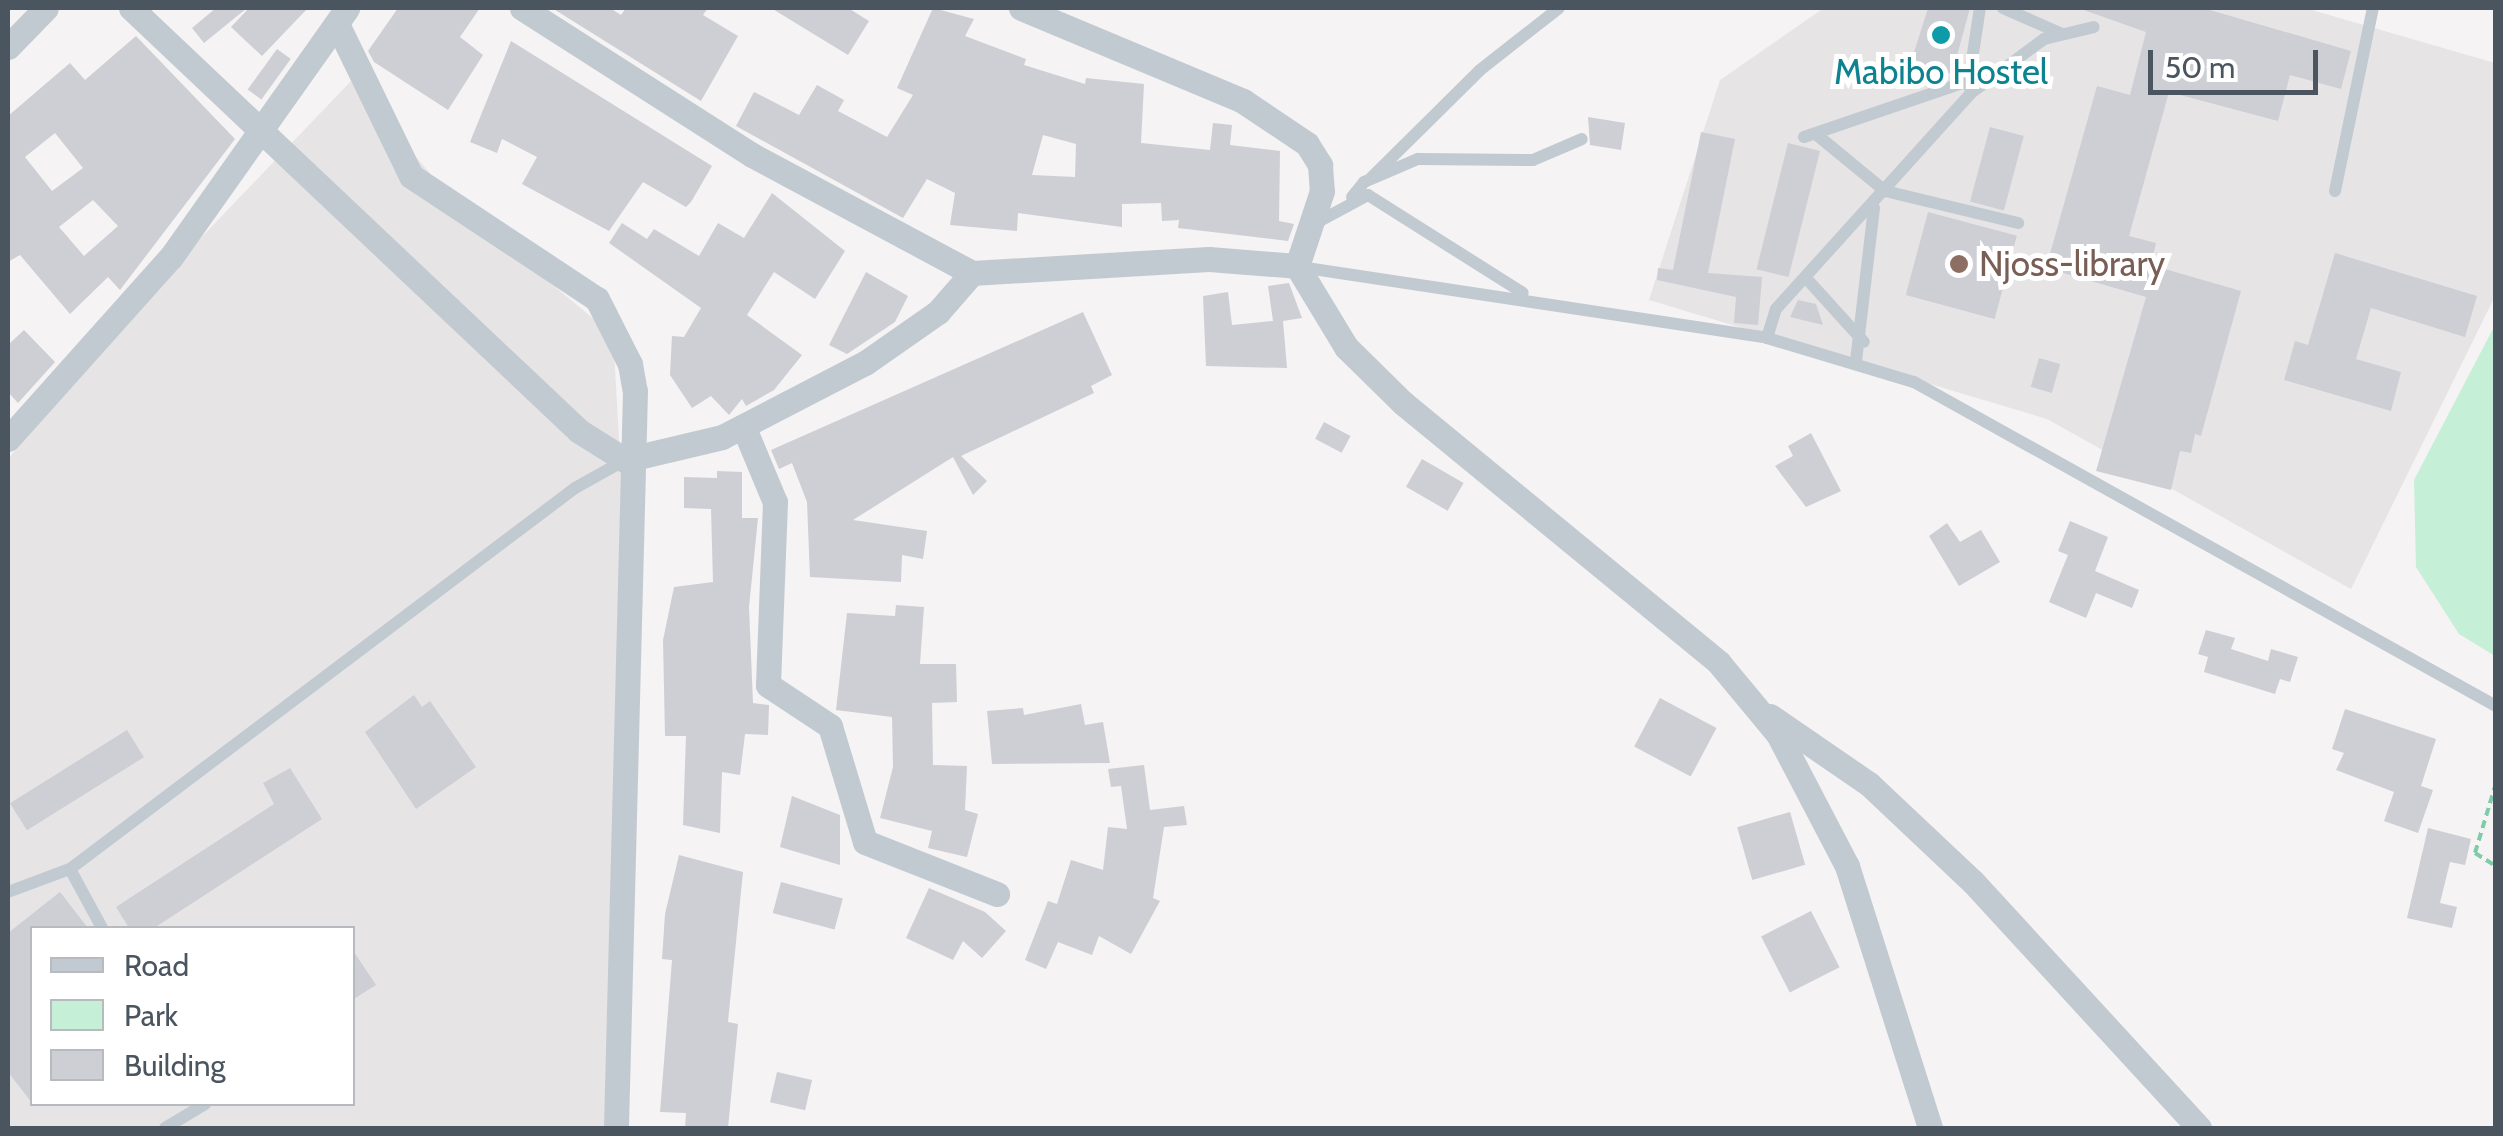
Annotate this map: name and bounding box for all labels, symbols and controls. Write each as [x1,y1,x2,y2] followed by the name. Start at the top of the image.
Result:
[1930,24,1952,46] marker: Mabibo Hostel
[2153,30,2323,92] scale bar
[2165,49,2235,86] text: 50 m
[1834,51,2048,93] place label: Mabibo Hostel
[1979,243,2165,285] place label: Njoss-library
[1948,253,1970,275] marker: Njoss-library
[30,926,355,1106] legend
[124,947,189,984] text: Road
[124,997,178,1034] text: Park
[124,1047,226,1084] text: Building

